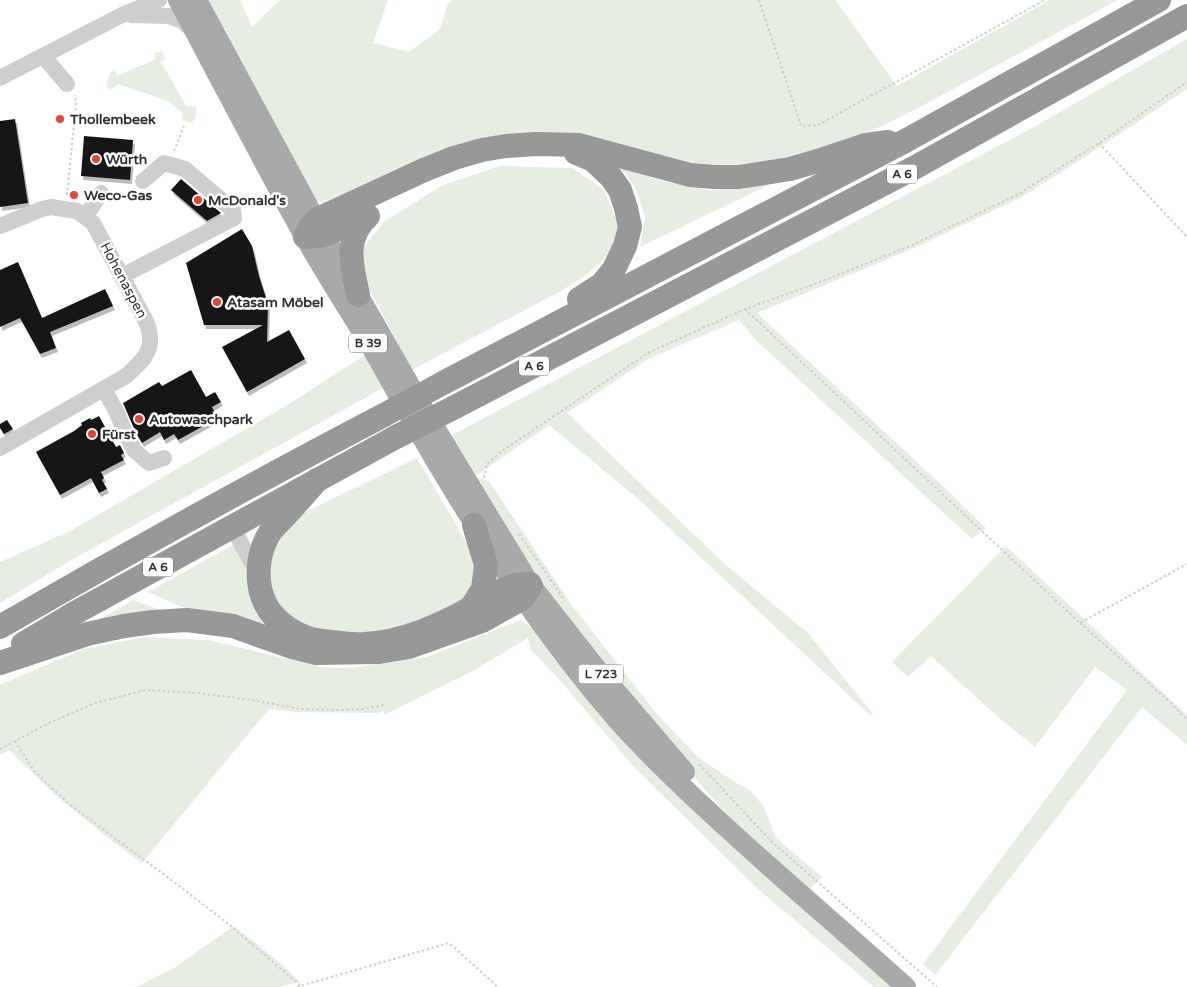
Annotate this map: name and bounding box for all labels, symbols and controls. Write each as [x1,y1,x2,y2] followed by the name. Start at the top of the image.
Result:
[69,111,156,128] place label: Thollembeek
[54,113,66,125] marker: Thollembeek
[106,151,147,168] place label: Würth
[90,153,102,165] marker: Würth
[887,164,917,183] road number: A 6
[84,187,153,204] place label: Weco-Gas
[68,189,80,201] marker: Weco-Gas
[208,192,286,209] place label: McDonald's
[192,194,204,206] marker: McDonald's
[96,239,151,321] street label: Hohenaspen
[227,294,324,311] place label: Atasam Möbel
[211,296,223,308] marker: Atasam Möbel
[349,333,387,352] road number: B 39
[519,356,549,376] road number: A 6
[149,411,253,428] place label: Autowaschpark
[133,413,145,425] marker: Autowaschpark
[102,426,137,443] place label: Fürst
[86,428,98,440] marker: Fürst
[143,558,173,576] road number: A 6
[578,664,624,684] road number: L 723

